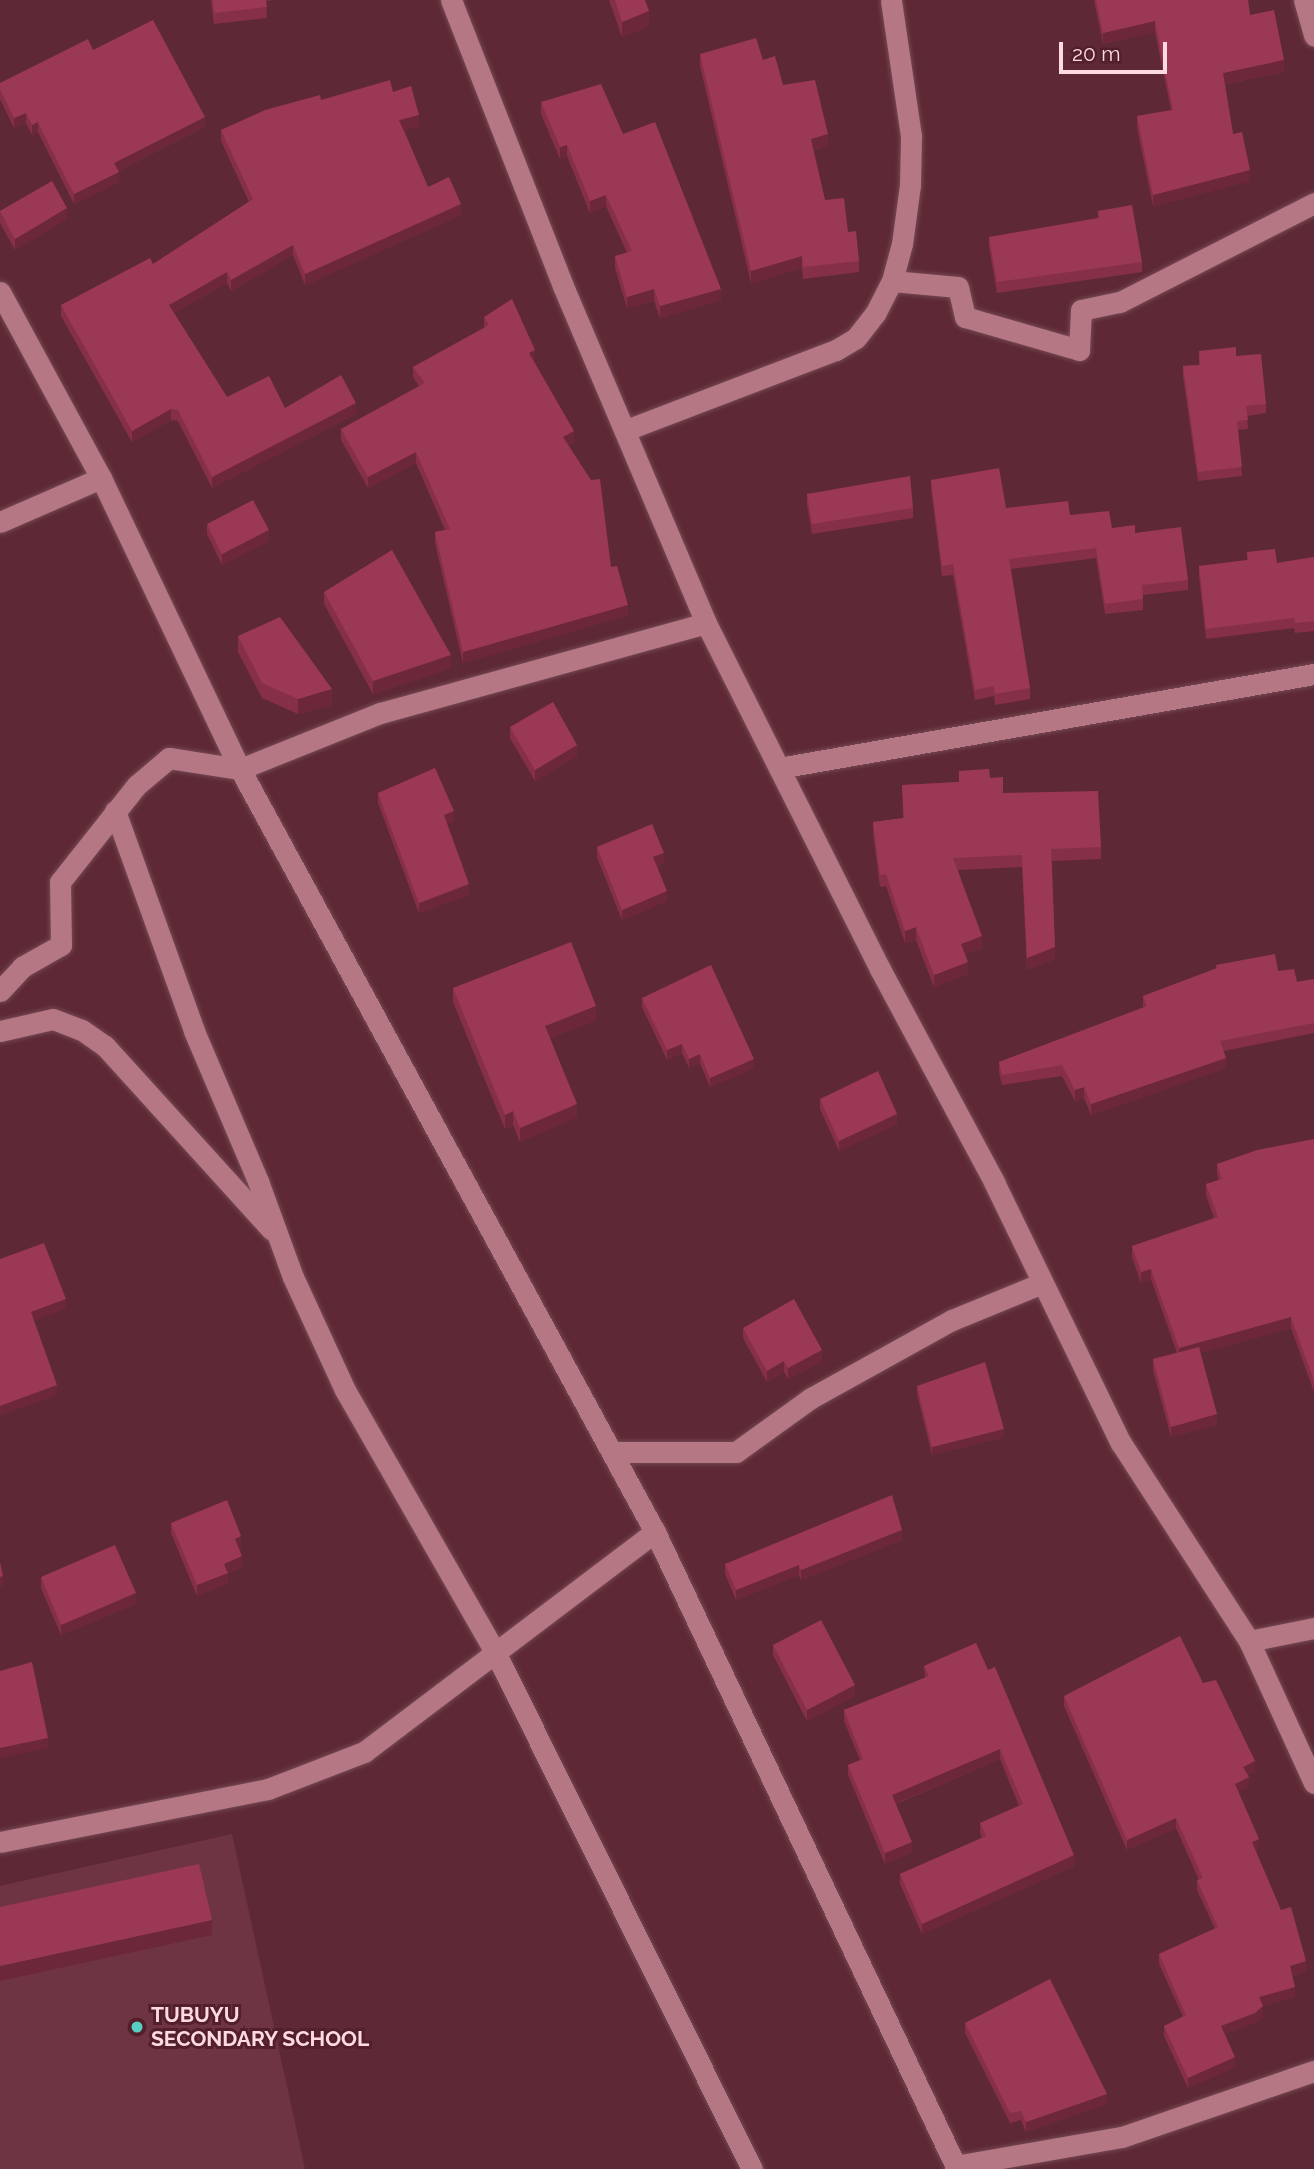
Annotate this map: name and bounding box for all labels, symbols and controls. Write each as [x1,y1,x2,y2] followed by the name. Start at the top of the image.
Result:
[1062,28,1170,72] scale bar
[1072,41,1120,66] text: 20 m
[151,2002,370,2052] place label: TUBUYU SECONDARY SCHOOL
[129,2019,145,2035] marker: TUBUYU SECONDARY SCHOOL

